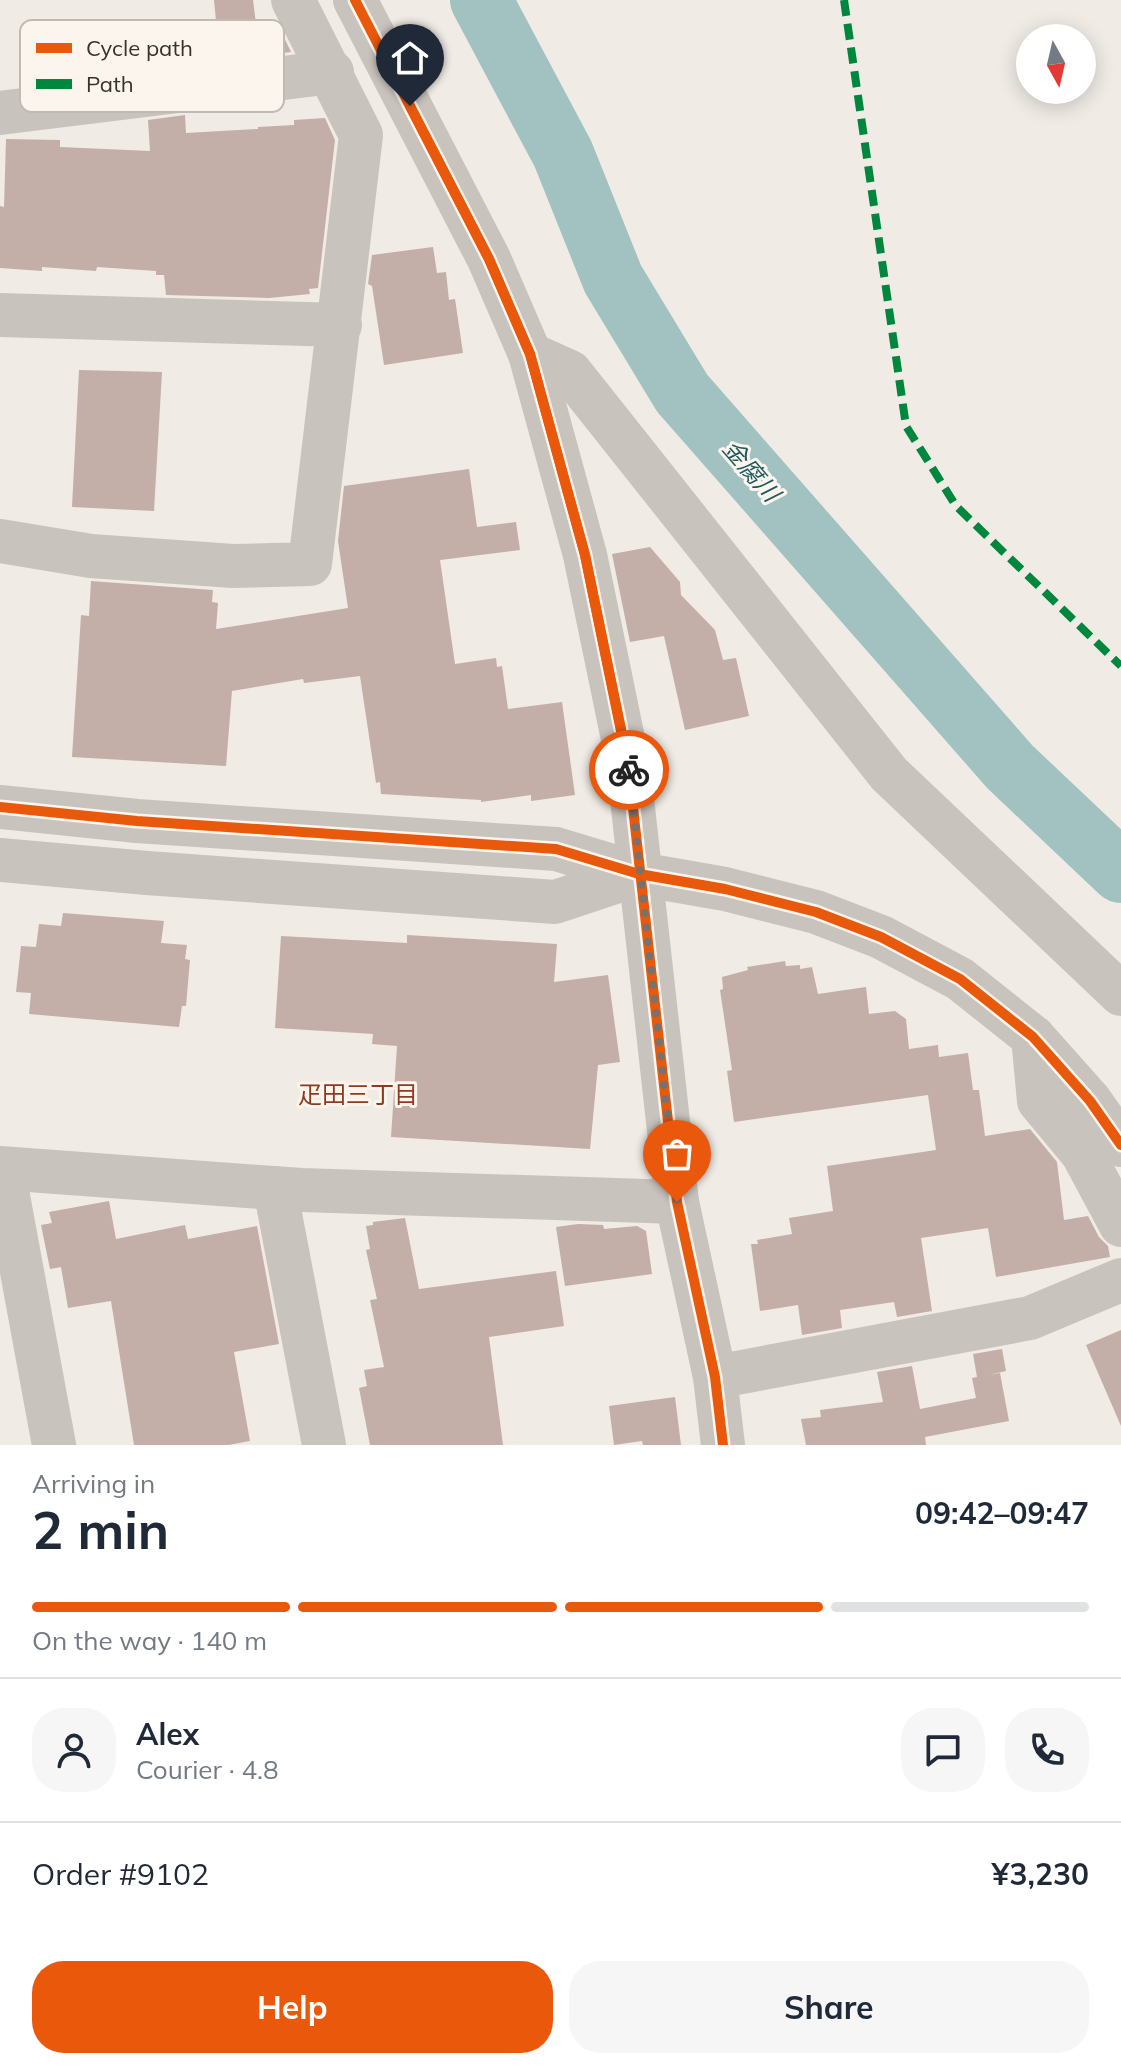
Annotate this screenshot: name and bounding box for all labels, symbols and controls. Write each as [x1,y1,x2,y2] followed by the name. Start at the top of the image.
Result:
[20,20,284,112] legend
[376,24,444,106] pin
[1016,24,1096,104] north arrow
[1016,24,1096,104] map controls
[86,34,193,62] text: Cycle path
[388,36,432,80] icon: home
[86,70,134,98] text: Path
[717,433,789,510] water label: 金腐川
[589,730,669,810] courier
[607,748,651,792] icon: bike
[298,1079,418,1109] district label: 疋田三丁目
[643,1120,711,1202] pin
[655,1132,699,1176] icon: bag
[32,1467,155,1500] text: Arriving in
[915,1494,1089,1532] text: 09:42–09:47
[32,1497,169,1562] text: 2 min
[32,1624,267,1657] text: On the way · 140 m
[32,1708,116,1792] button: person
[901,1708,985,1792] button: chat
[1005,1708,1089,1792] button: phone
[136,1715,199,1753] text: Alex
[136,1753,279,1786] text: Courier · 4.8
[32,1855,209,1893] text: Order #9102
[992,1855,1089,1893] text: ¥3,230
[32,1961,553,2053] button: Help
[569,1961,1089,2053] button: Share

